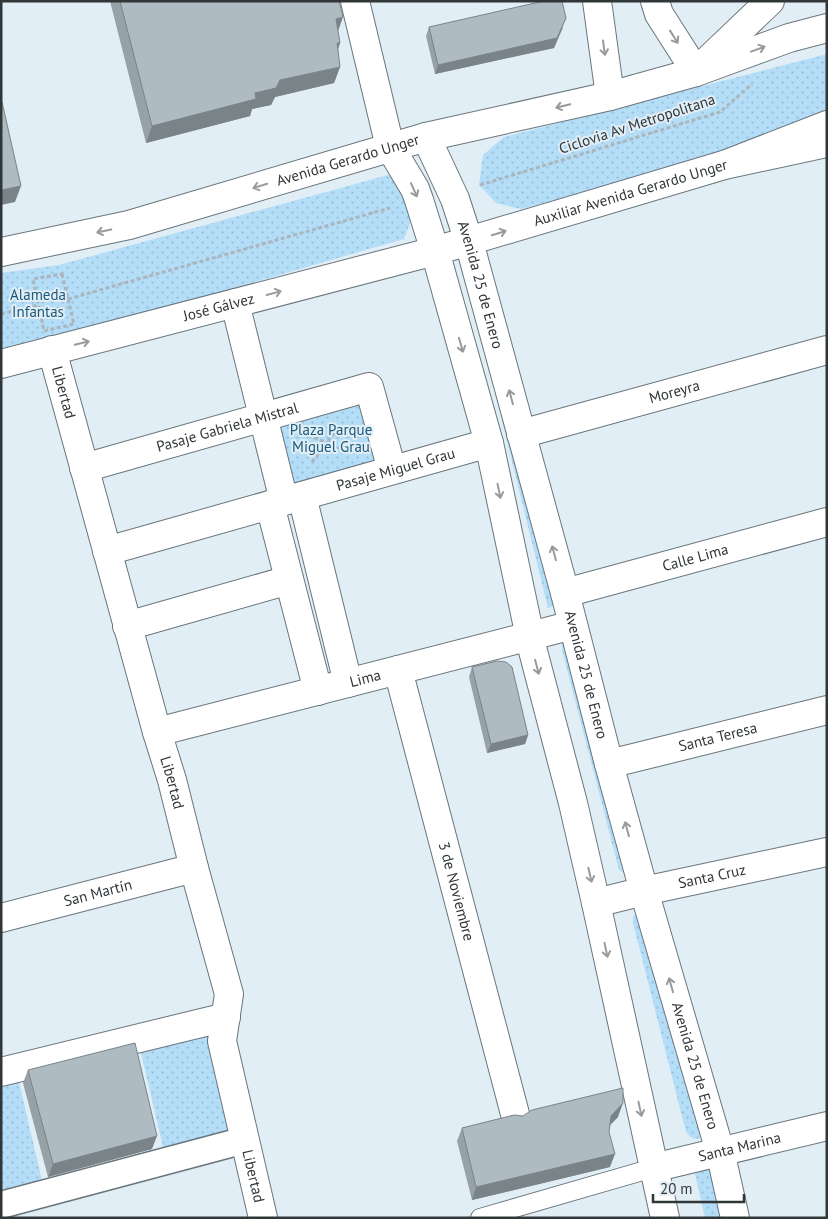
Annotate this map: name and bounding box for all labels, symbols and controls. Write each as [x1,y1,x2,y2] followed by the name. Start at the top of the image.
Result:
[669,30,679,44] one-way arrow
[599,40,609,56] one-way arrow
[750,44,765,53] one-way arrow
[556,89,717,158] street label: Ciclovia Av Metropolitana
[555,102,571,112] one-way arrow
[274,130,421,190] street label: Avenida Gerardo Unger
[531,155,729,230] street label: Auxiliar Avenida Gerardo Unger
[252,182,268,192] one-way arrow
[410,182,420,197] one-way arrow
[454,218,508,351] street label: Avenida 25 de Enero
[96,226,112,236] one-way arrow
[490,228,506,238] one-way arrow
[10,285,66,321] park label: Alameda Infantas
[180,288,256,325] street label: José Gálvez
[265,288,281,298] one-way arrow
[74,337,90,347] one-way arrow
[457,337,467,353] one-way arrow
[48,364,80,421] street label: Libertad
[647,375,702,407] street label: Moreyra
[506,389,515,405] one-way arrow
[154,397,301,456] street label: Pasaje Gabriela Mistral
[290,420,372,456] park label: Plaza Parque Miguel Grau
[334,443,457,495] street label: Pasaje Miguel Grau
[495,483,504,499] one-way arrow
[660,539,730,575] street label: Calle Lima
[549,546,558,562] one-way arrow
[561,608,612,741] street label: Avenida 25 de Enero
[533,659,542,675] one-way arrow
[348,665,383,691] street label: Lima
[676,718,759,755] street label: Santa Teresa
[156,754,189,811] street label: Libertad
[621,821,631,837] one-way arrow
[435,840,479,943] street label: 3 de Noviembre
[676,860,747,892] street label: Santa Cruz
[586,867,595,883] one-way arrow
[61,874,134,910] street label: San Martín
[602,942,611,958] one-way arrow
[666,978,676,994] one-way arrow
[668,1000,723,1132] street label: Avenida 25 de Enero
[636,1101,646,1117] one-way arrow
[696,1128,783,1166] street label: Santa Marina
[238,1148,269,1204] street label: Libertad
[653,1172,744,1204] scale bar
[660,1179,693,1198] text: 20 m

